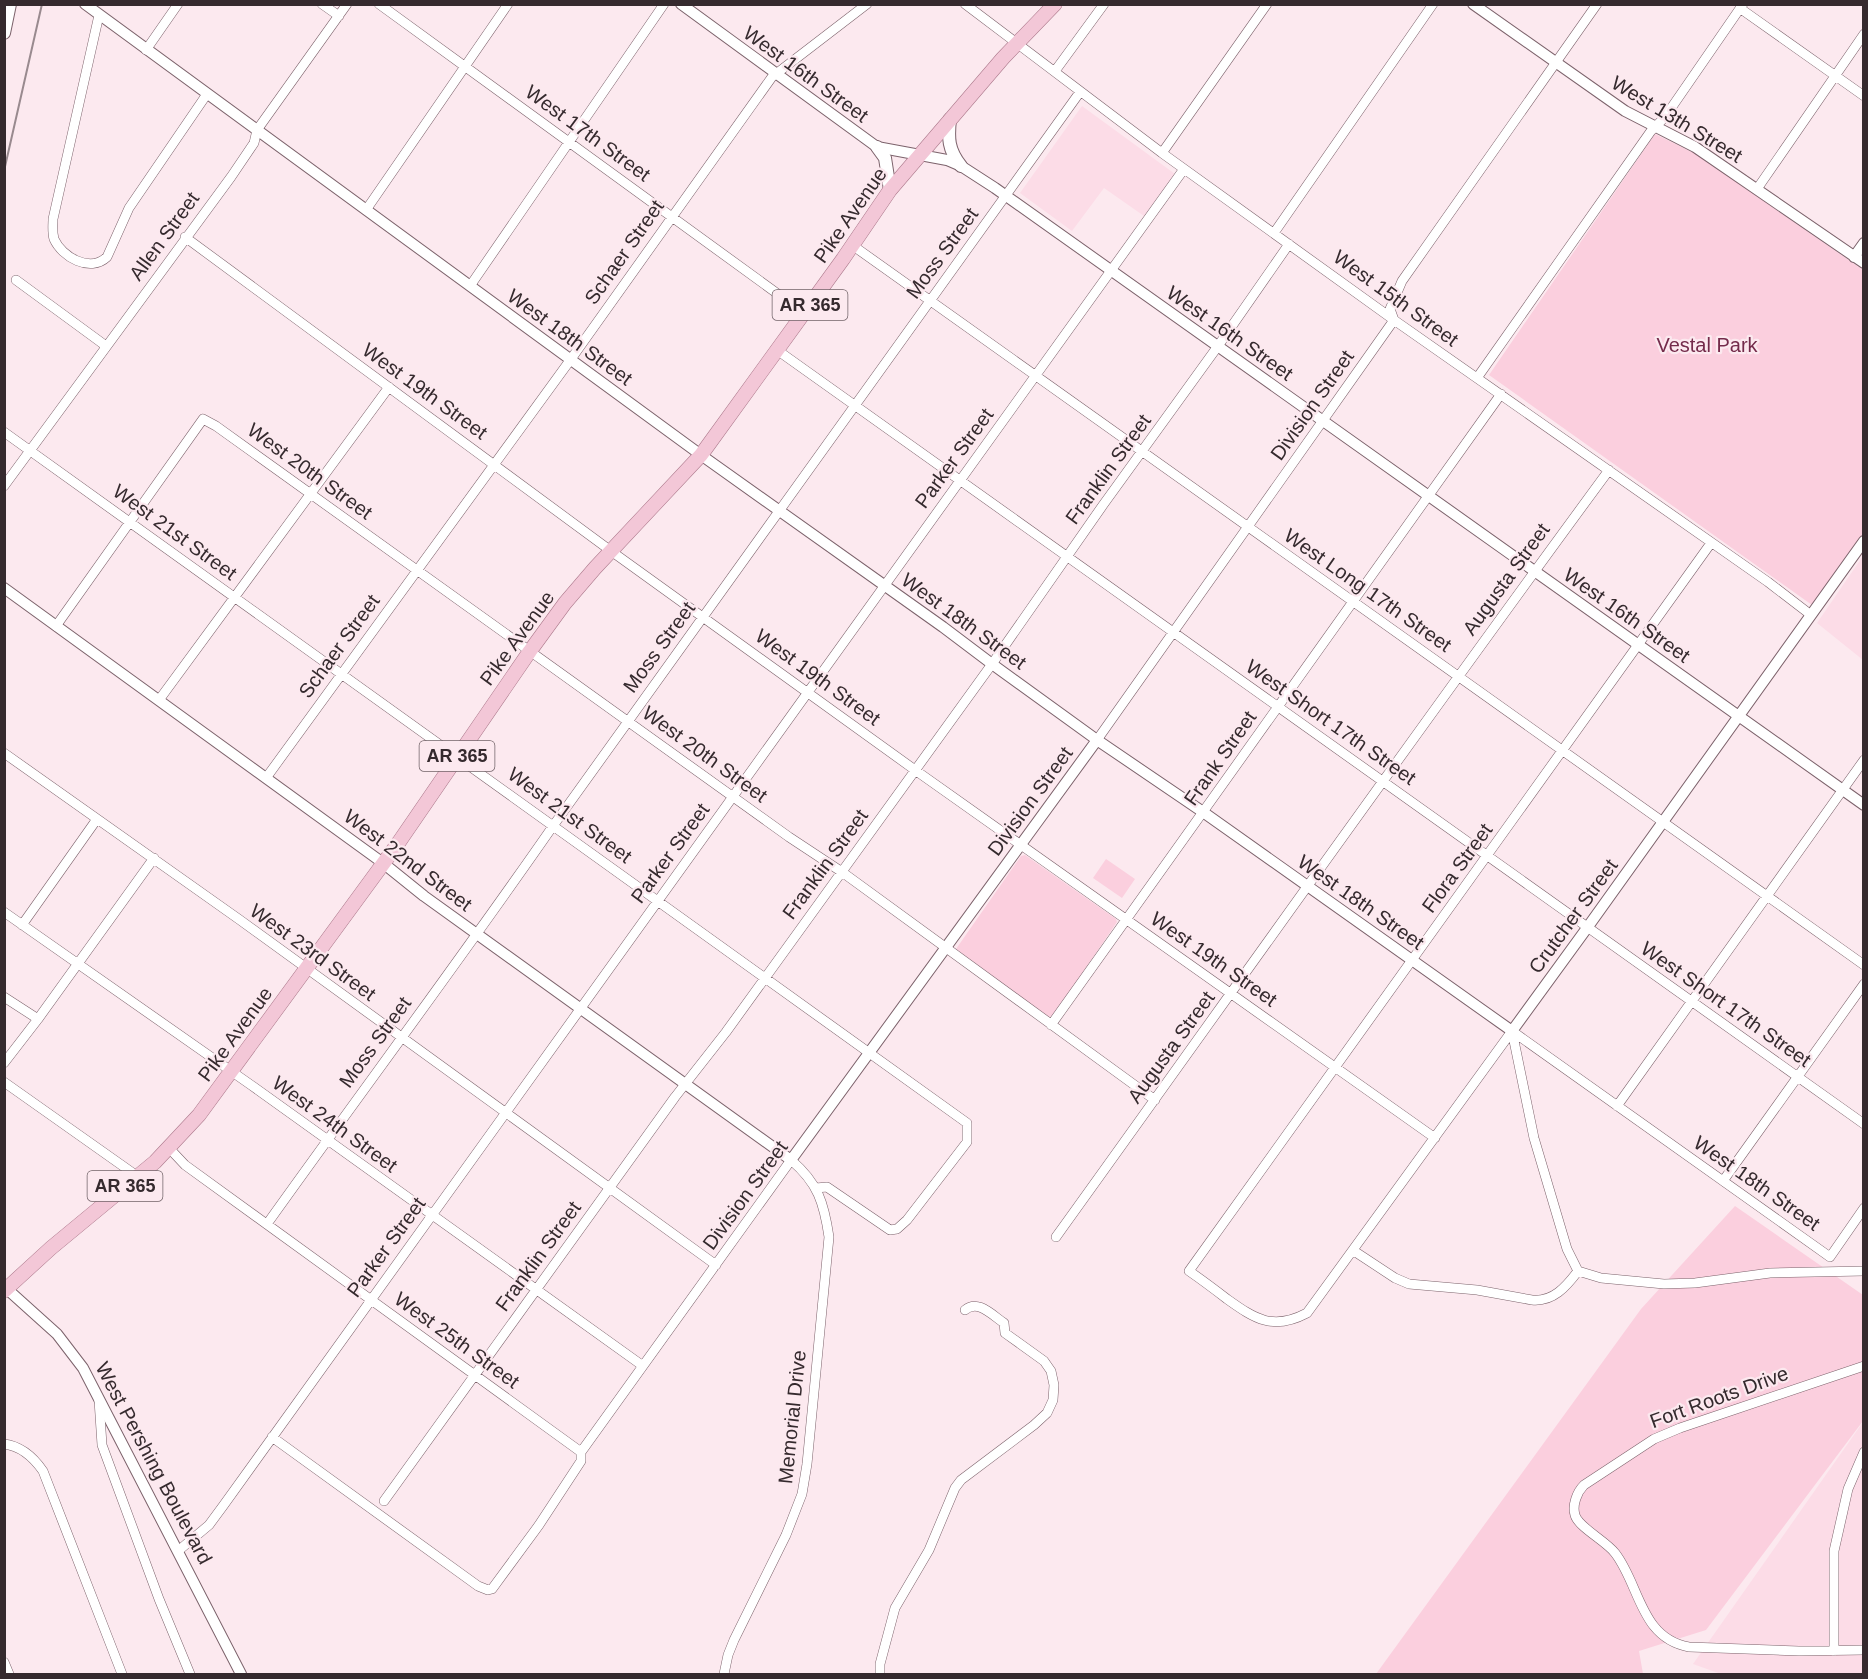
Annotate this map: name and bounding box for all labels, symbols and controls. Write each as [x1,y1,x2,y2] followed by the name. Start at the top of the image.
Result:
[739,21,873,127] street label: West 16th Street
[1608,71,1747,167] street label: West 13th Street
[521,80,655,186] street label: West 17th Street
[809,163,891,267] street label: Pike Avenue
[125,187,204,284] street label: Allen Street
[580,195,668,308] street label: Schaer Street
[902,203,983,303] street label: Moss Street
[1329,245,1463,351] street label: West 15th Street
[1163,281,1298,385] street label: West 16th Street
[503,284,637,390] street label: West 18th Street
[772,290,848,320] road number: AR 365
[1656,334,1759,356] park label: Vestal Park
[358,338,492,444] street label: West 19th Street
[1266,346,1358,464] street label: Division Street
[910,404,998,512] street label: Parker Street
[1061,410,1155,528] street label: Franklin Street
[243,418,377,524] street label: West 20th Street
[109,480,241,584] street label: West 21st Street
[1458,519,1554,639] street label: Augusta Street
[1280,524,1456,656] street label: West Long 17th Street
[1560,563,1695,667] street label: West 16th Street
[897,568,1031,674] street label: West 18th Street
[476,587,558,689] street label: Pike Avenue
[294,590,384,702] street label: Schaer Street
[619,597,700,697] street label: Moss Street
[751,624,885,730] street label: West 19th Street
[1242,655,1420,789] street label: West Short 17th Street
[638,701,772,807] street label: West 20th Street
[1179,706,1261,809] street label: Frank Street
[420,741,494,771] road number: AR 365
[983,742,1077,860] street label: Division Street
[504,763,636,867] street label: West 21st Street
[626,799,714,907] street label: Parker Street
[340,805,477,915] street label: West 22nd Street
[778,805,872,923] street label: Franklin Street
[1417,819,1497,917] street label: Flora Street
[1294,850,1429,954] street label: West 18th Street
[1524,854,1622,977] street label: Crutcher Street
[246,899,380,1005] street label: West 23rd Street
[1147,907,1282,1011] street label: West 19th Street
[1637,937,1815,1071] street label: West Short 17th Street
[194,983,276,1085] street label: Pike Avenue
[1123,987,1219,1107] street label: Augusta Street
[335,992,416,1092] street label: Moss Street
[268,1071,402,1177] street label: West 24th Street
[1690,1131,1825,1235] street label: West 18th Street
[698,1136,792,1254] street label: Division Street
[88,1171,162,1201] road number: AR 365
[342,1193,430,1301] street label: Parker Street
[491,1197,585,1315] street label: Franklin Street
[390,1287,524,1393] street label: West 25th Street
[774,1349,810,1485] street label: Memorial Drive
[91,1358,217,1568] street label: West Pershing Boulevard
[1647,1362,1791,1432] street label: Fort Roots Drive

